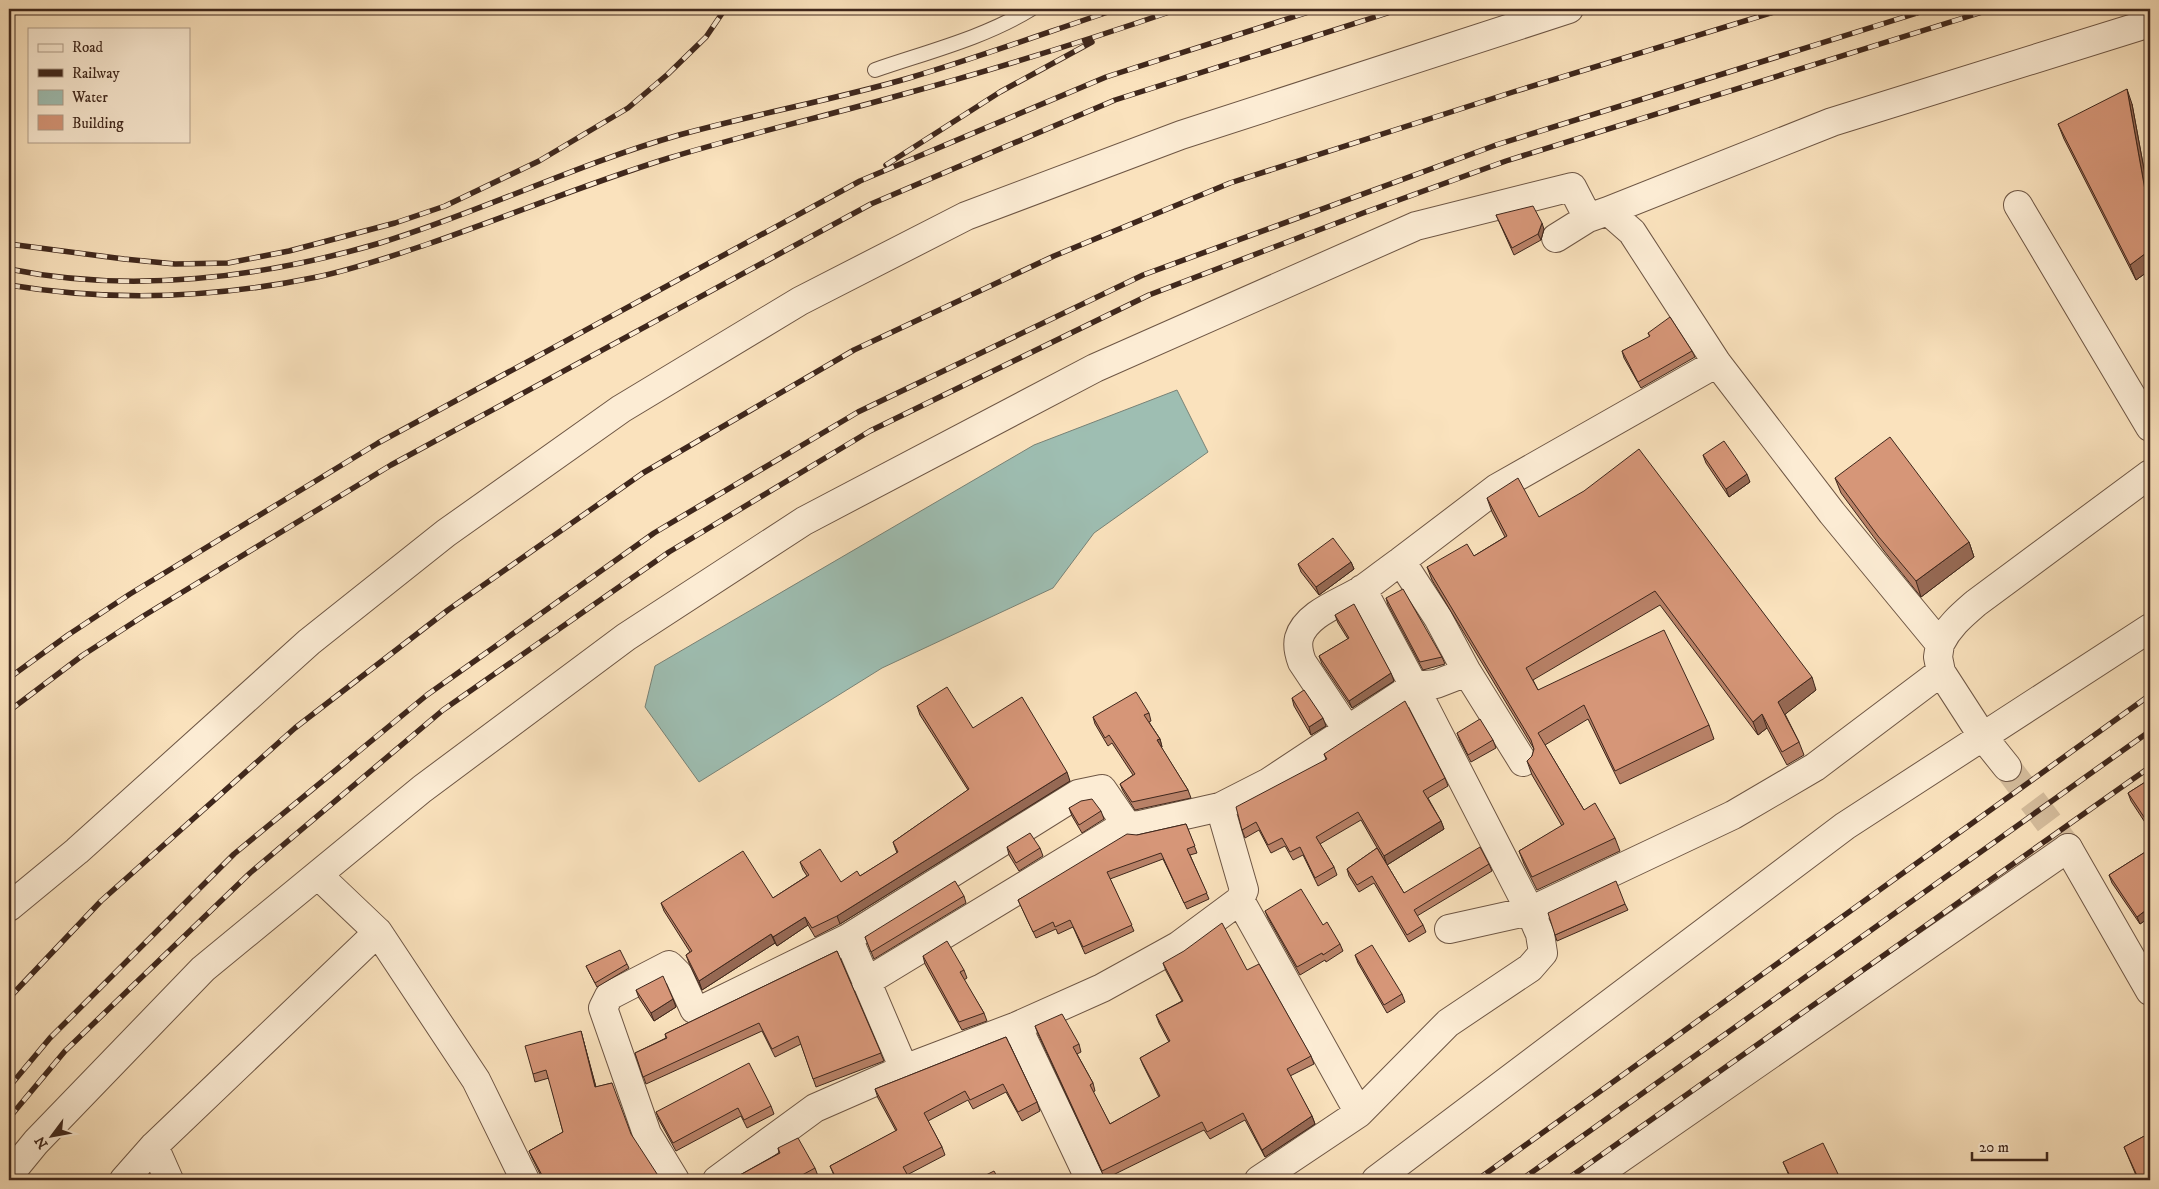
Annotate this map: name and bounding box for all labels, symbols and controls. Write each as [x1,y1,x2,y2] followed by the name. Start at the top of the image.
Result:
[28,28,190,142] legend
[72,38,104,57] text: Road
[72,64,120,83] text: Railway
[71,88,108,107] text: Water
[72,114,124,133] text: Building
[28,1112,78,1162] north arrow
[1972,1129,2046,1161] scale bar
[31,1132,53,1152] text: N
[1979,1138,2009,1157] text: 20 m

